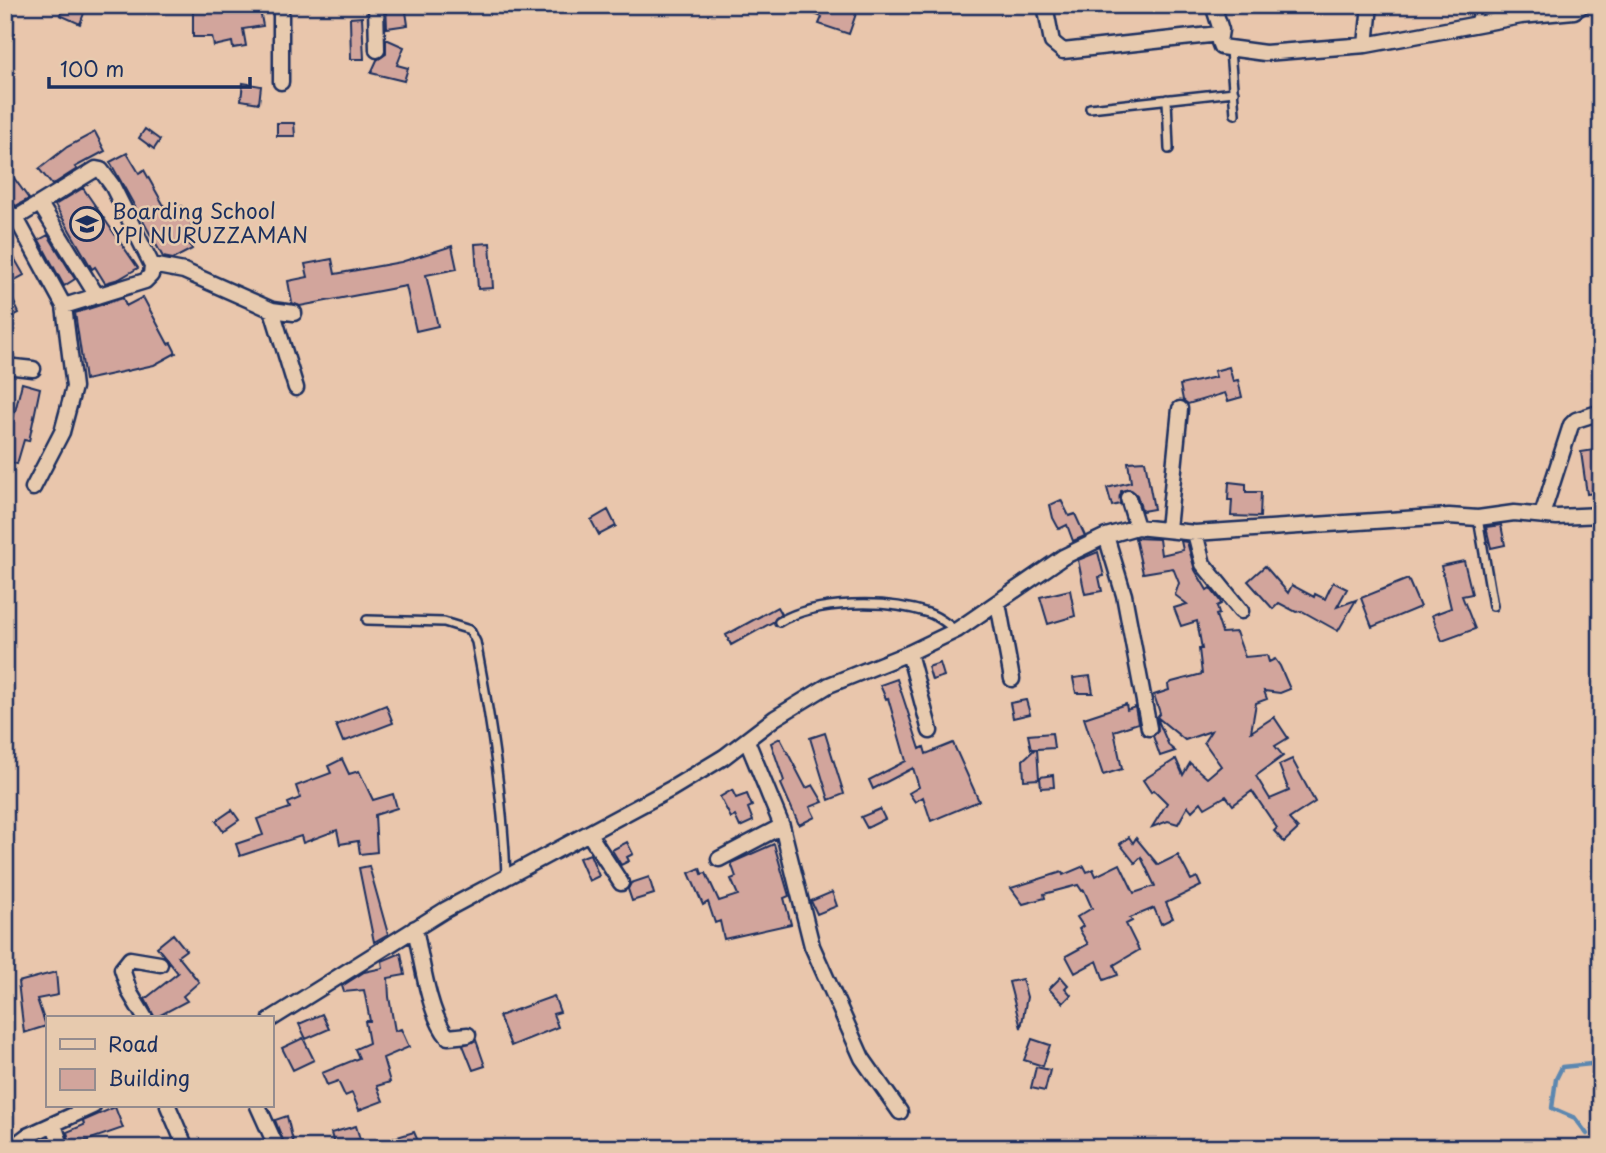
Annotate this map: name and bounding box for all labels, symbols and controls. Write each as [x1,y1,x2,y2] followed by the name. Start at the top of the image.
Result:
[49,46,250,90] scale bar
[60,52,124,84] text: 100 m
[112,194,308,250] place label: Boarding School YPI NURUZZAMAN
[68,205,106,243] school or university icon: Boarding School YPI NURUZZAMAN
[46,1016,273,1108] legend
[108,1027,159,1059] text: Road
[108,1061,190,1093] text: Building

